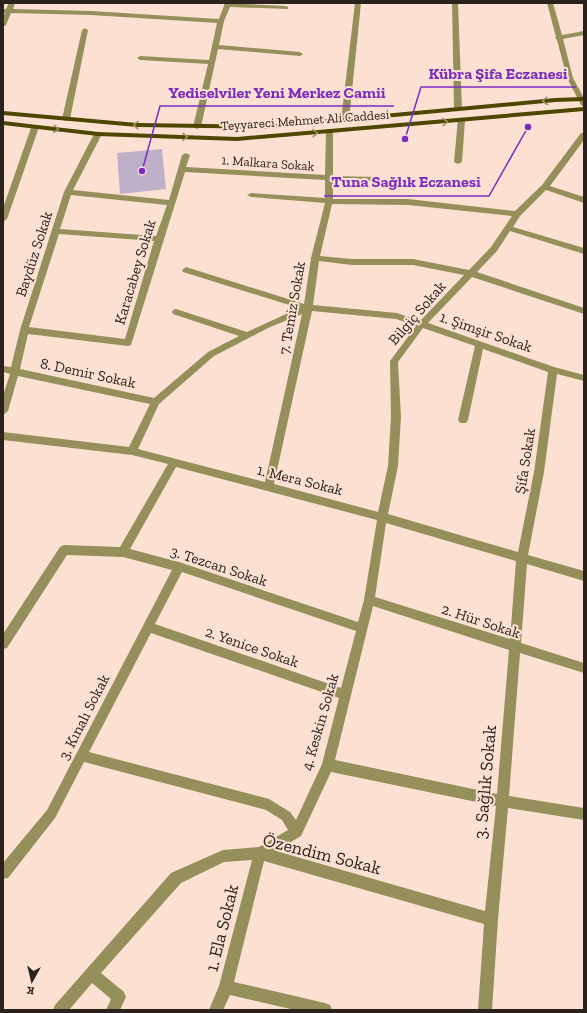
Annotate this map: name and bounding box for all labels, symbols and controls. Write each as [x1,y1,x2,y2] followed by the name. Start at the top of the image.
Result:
[421,59,576,87] callout: Kübra Şifa Eczanesi
[428,64,568,83] text: Kübra Şifa Eczanesi
[160,78,394,106] callout: Yediselviler Yeni Merkez Camii
[168,83,386,102] text: Yediselviler Yeni Merkez Camii
[542,96,548,105] one-way arrow
[220,107,390,133] street label: Teyyareci Mehmet Ali Caddesi
[442,118,448,127] one-way arrow
[133,121,139,129] one-way arrow
[53,125,59,134] one-way arrow
[312,129,318,138] one-way arrow
[182,133,188,141] one-way arrow
[221,152,315,174] street label: 1. Malkara Sokak
[324,168,489,196] callout: Tuna Sağlık Eczanesi
[331,172,481,191] text: Tuna Sağlık Eczanesi
[12,209,56,299] street label: Baydüz Sokak
[111,217,160,327] street label: Karacabey Sokak
[275,260,309,356] street label: 7. Temiz Sokak
[384,277,450,349] street label: Bilgiç Sokak
[438,308,535,356] street label: 1. Şimşir Sokak
[39,354,138,392] street label: 8. Demir Sokak
[511,427,539,495] street label: Şifa Sokak
[255,461,345,499] street label: 1. Mera Sokak
[168,542,270,590] street label: 3. Tezcan Sokak
[439,600,523,642] street label: 2. Hür Sokak
[203,623,301,671] street label: 2. Yenice Sokak
[55,671,113,763] street label: 3. Kınalı Sokak
[298,671,343,773] street label: 4. Keskin Sokak
[469,723,501,840] street label: 3. Sağlık Sokak
[261,829,384,879] street label: Özendim Sokak
[201,881,244,974] street label: 1. Ela Sokak
[12,961,52,1001] north arrow
[26,983,35,997] text: K

